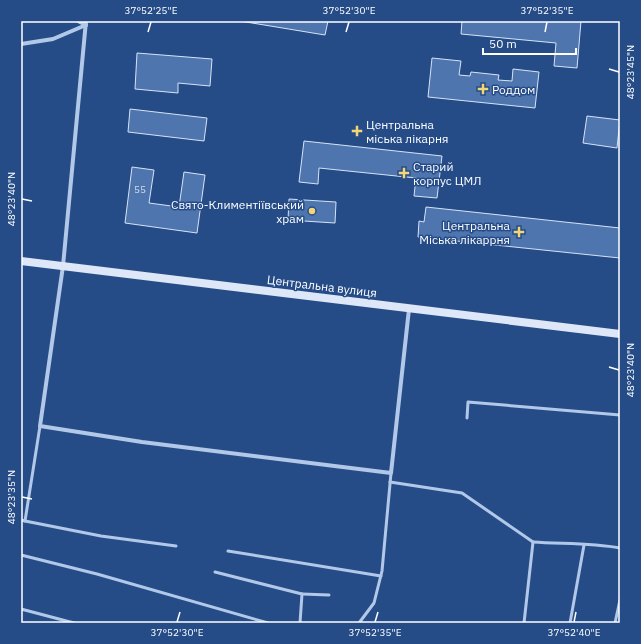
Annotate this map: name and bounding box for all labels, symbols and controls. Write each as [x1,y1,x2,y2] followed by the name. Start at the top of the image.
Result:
[124,4,178,17] text: 37°52'25"E
[322,4,376,17] text: 37°52'30"E
[520,4,574,17] text: 37°52'35"E
[483,30,576,56] scale bar
[489,36,517,51] text: 50 m
[624,45,637,99] text: 48°23'45"N
[492,82,535,97] place label: Роддом
[477,83,489,95] marker: Роддом
[366,117,448,146] place label: Центральна міська лікарня
[351,125,363,137] marker: Центральна міська лікарня
[413,159,481,188] place label: Старий корпус ЦМЛ
[398,167,410,179] marker: Старий корпус ЦМЛ
[5,172,18,226] text: 48°23'40"N
[134,183,146,196] house number: 55
[171,197,304,226] place label: Свято-Климентіївський храм
[307,206,317,216] marker: Свято-Климентіївський храм
[419,218,511,247] place label: Центральна Міська лікаррня
[513,226,525,238] marker: Центральна Міська лікаррня
[266,272,378,300] street label: Центральна вулиця
[624,343,637,397] text: 48°23'40"N
[5,470,18,524] text: 48°23'35"N
[150,626,204,639] text: 37°52'30"E
[348,626,402,639] text: 37°52'35"E
[547,626,601,639] text: 37°52'40"E

